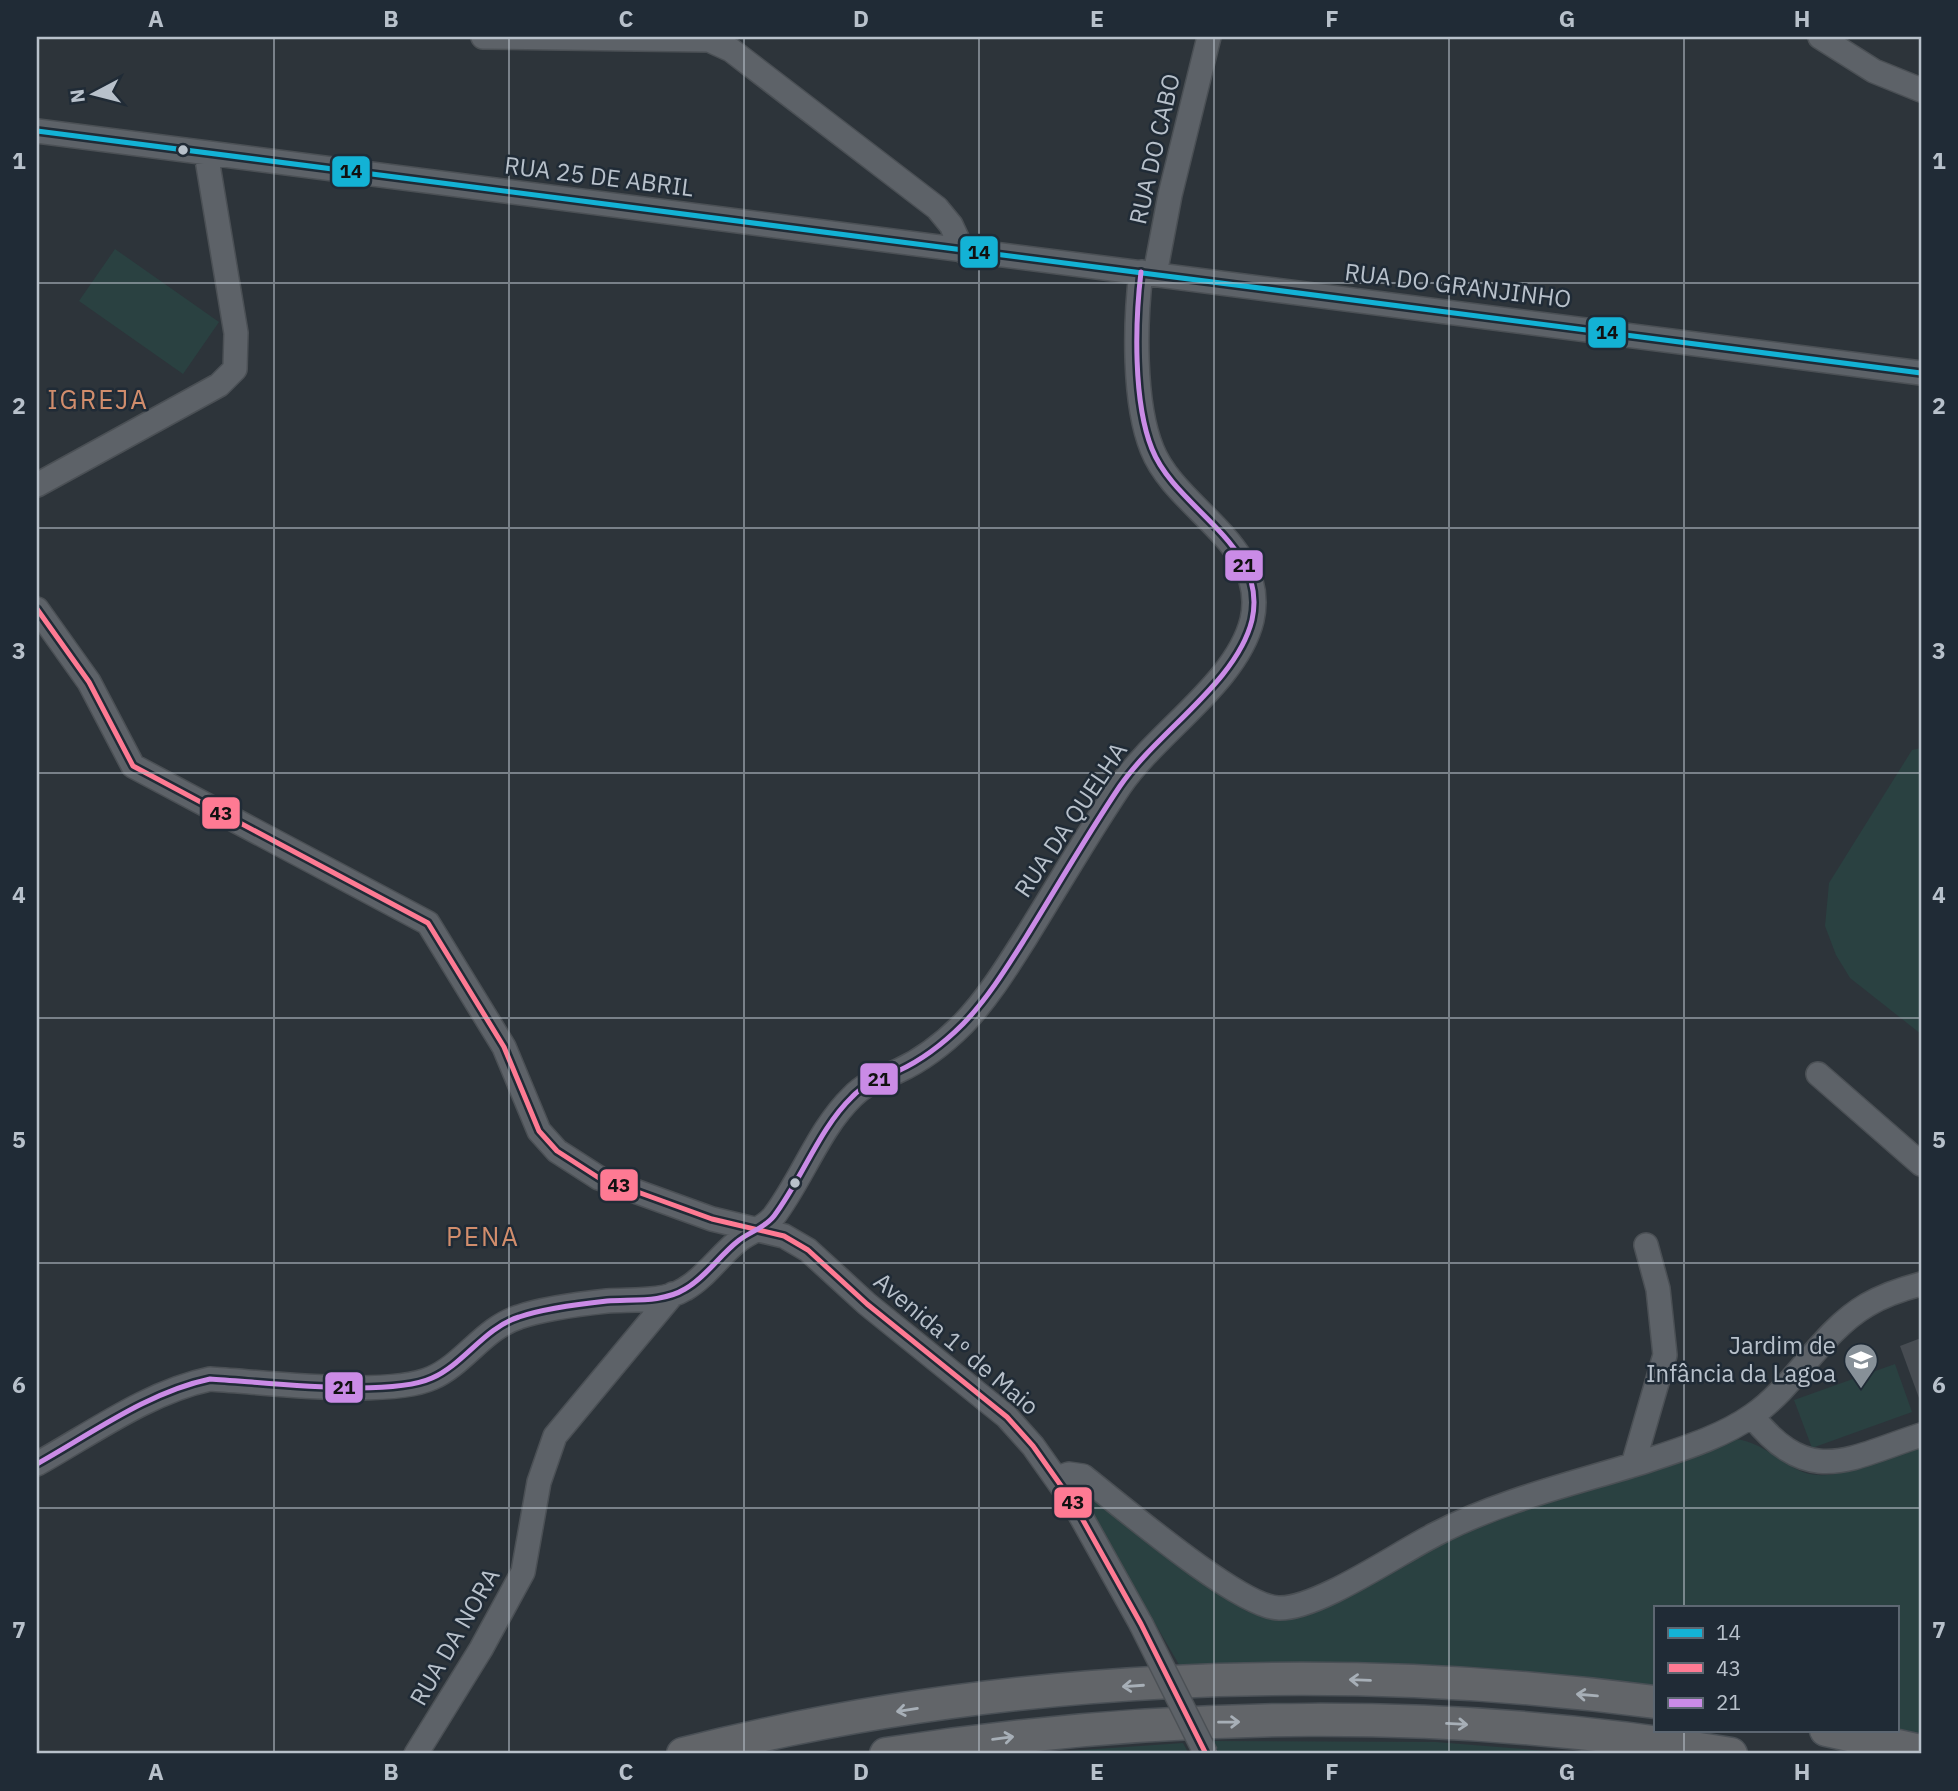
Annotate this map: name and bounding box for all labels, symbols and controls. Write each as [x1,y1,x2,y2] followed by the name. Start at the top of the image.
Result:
[148,3,164,33] text: A
[383,3,399,33] text: B
[619,3,634,33] text: C
[853,3,869,33] text: D
[1090,3,1104,33] text: E
[1325,3,1339,33] text: F
[1559,3,1575,33] text: G
[1794,3,1810,33] text: H
[60,60,130,130] north arrow
[1121,70,1187,227] street label: RUA DO CABO
[64,88,90,104] text: N
[176,143,190,157] unlabelled marker
[12,145,26,175] text: 1
[1932,145,1946,175] text: 1
[503,149,696,203] street label: RUA 25 DE ABRIL
[331,155,371,188] line badge: 14
[340,159,362,183] text: 14
[959,235,999,269] line badge: 14
[968,240,990,264] text: 14
[1343,255,1573,315] street label: RUA DO GRANJINHO
[1587,316,1627,349] line badge: 14
[1596,320,1618,344] text: 14
[47,382,149,416] district label: IGREJA
[12,390,26,420] text: 2
[1932,390,1946,420] text: 2
[1224,549,1264,582] line badge: 21
[1233,553,1256,577] text: 21
[12,635,26,665] text: 3
[1932,635,1946,665] text: 3
[1006,736,1134,903] street label: RUA DA QUELHA
[201,796,241,830] line badge: 43
[210,801,232,825] text: 43
[12,879,26,909] text: 4
[1932,879,1946,909] text: 4
[859,1062,899,1096] line badge: 21
[868,1067,891,1091] text: 21
[12,1124,26,1154] text: 5
[1932,1124,1946,1154] text: 5
[599,1168,639,1202] line badge: 43
[608,1173,630,1197] text: 43
[788,1176,802,1190] unlabelled marker
[446,1219,520,1253] district label: PENA
[868,1265,1046,1422] street label: Avenida 1º de Maio
[1646,1329,1836,1389] place label: Jardim de Infância da Lagoa
[1842,1341,1880,1390] school or university icon: Jardim de Infância da Lagoa
[12,1369,26,1399] text: 6
[1932,1369,1946,1399] text: 6
[324,1371,364,1404] line badge: 21
[333,1375,356,1399] text: 21
[1053,1486,1093,1519] line badge: 43
[1062,1490,1084,1514] text: 43
[402,1562,506,1711] street label: RUA DA NORA
[1654,1606,1898,1732] legend
[12,1614,26,1644] text: 7
[1932,1614,1946,1644] text: 7
[1716,1618,1741,1646] text: 14
[1716,1654,1741,1682] text: 43
[1349,1674,1372,1687] one-way arrow
[1122,1680,1145,1693] one-way arrow
[1577,1688,1599,1701] one-way arrow
[1716,1688,1741,1716] text: 21
[896,1704,919,1717] one-way arrow
[1218,1715,1241,1728] one-way arrow
[1445,1718,1468,1731] one-way arrow
[991,1731,1013,1744] one-way arrow
[148,1756,164,1786] text: A
[383,1756,399,1786] text: B
[619,1756,634,1786] text: C
[853,1756,869,1786] text: D
[1090,1756,1104,1786] text: E
[1325,1756,1339,1786] text: F
[1559,1756,1575,1786] text: G
[1794,1756,1810,1786] text: H

